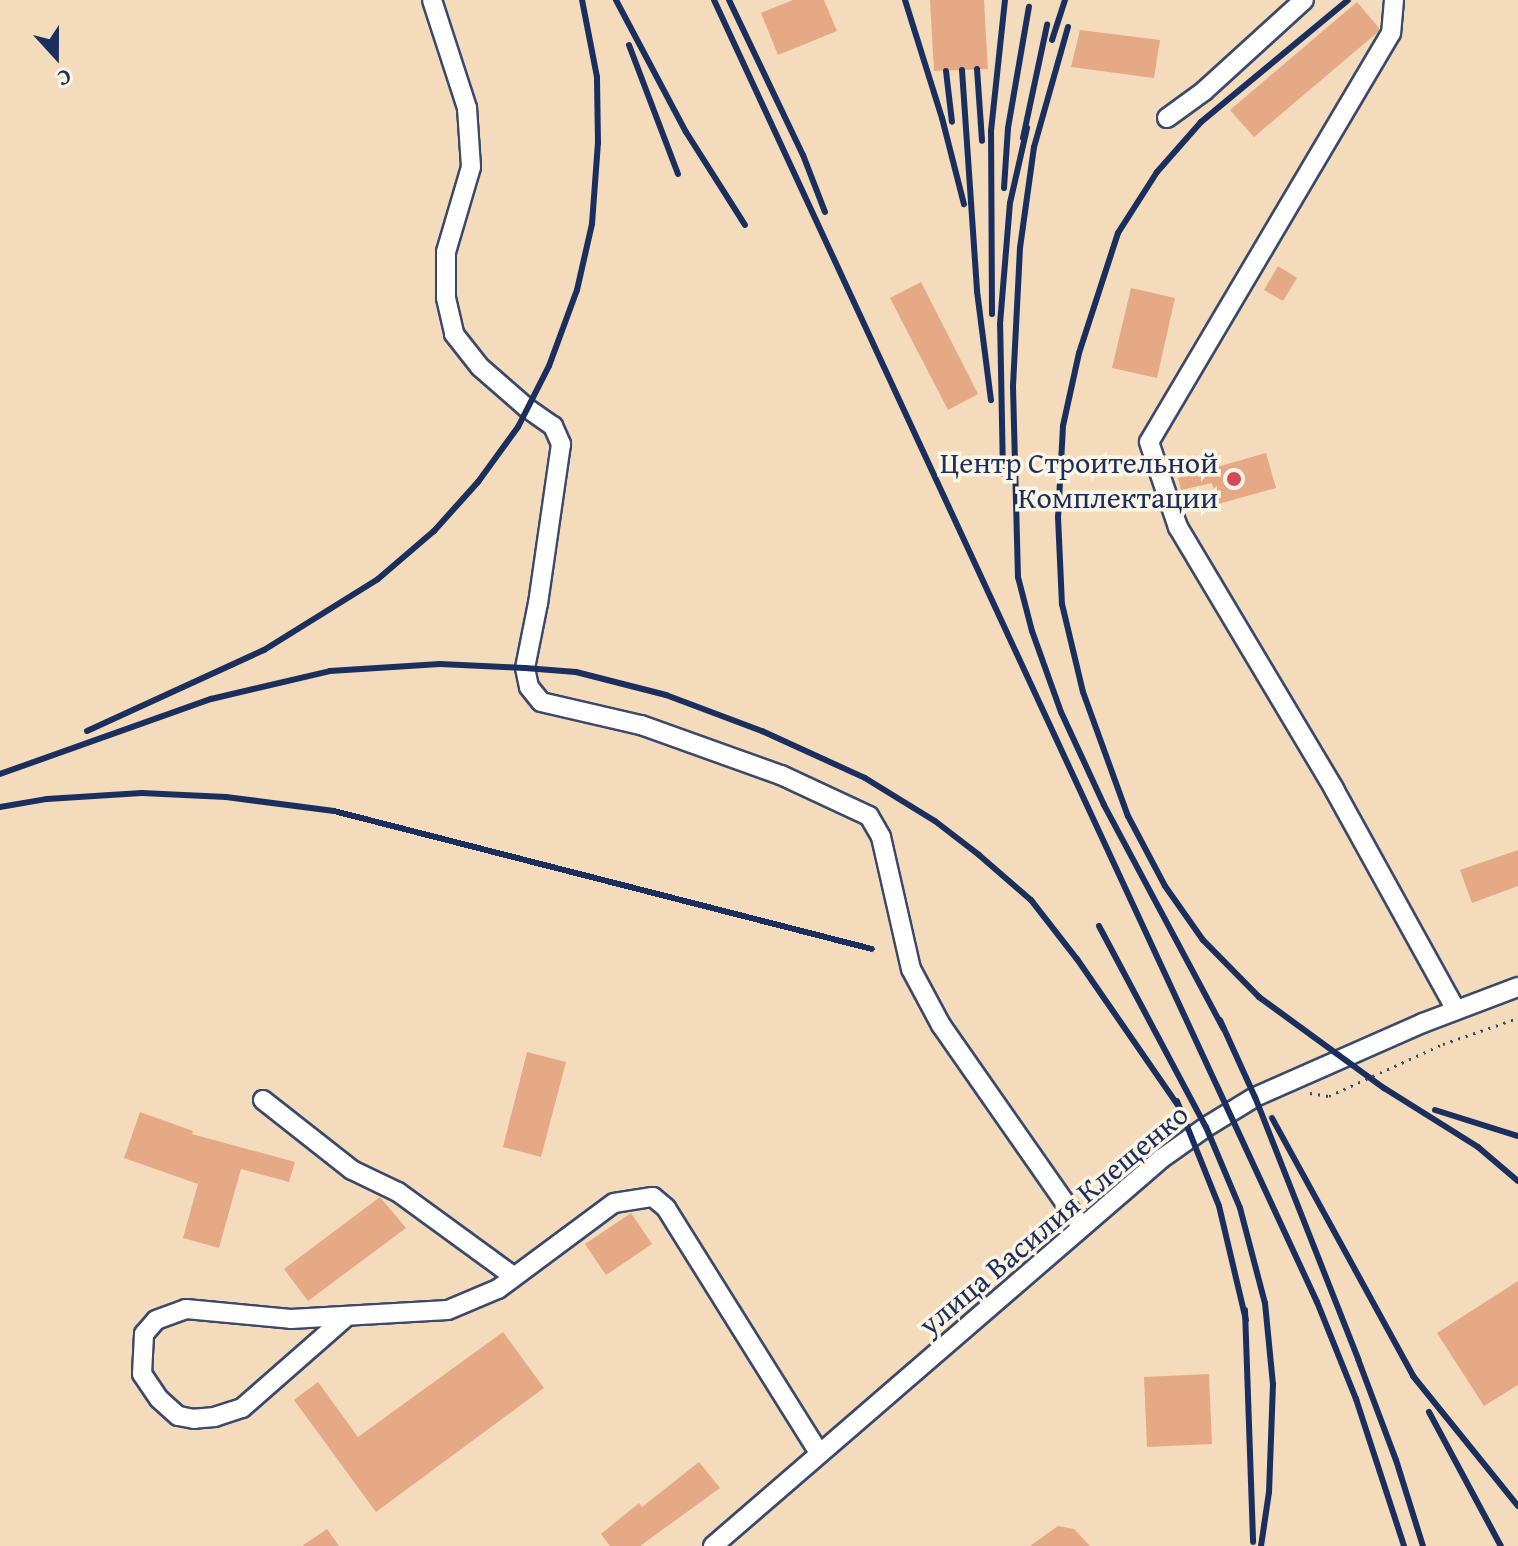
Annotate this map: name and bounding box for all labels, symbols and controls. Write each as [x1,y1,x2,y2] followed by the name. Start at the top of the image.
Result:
[16,16,96,96] north arrow
[53,61,76,96] text: С
[940,444,1218,514] place label: Центр Строительной Комплектации
[1225,470,1243,488] marker: Центр Строительной Комплектации
[911,1096,1195,1342] street label: улица Василия Клещенко

